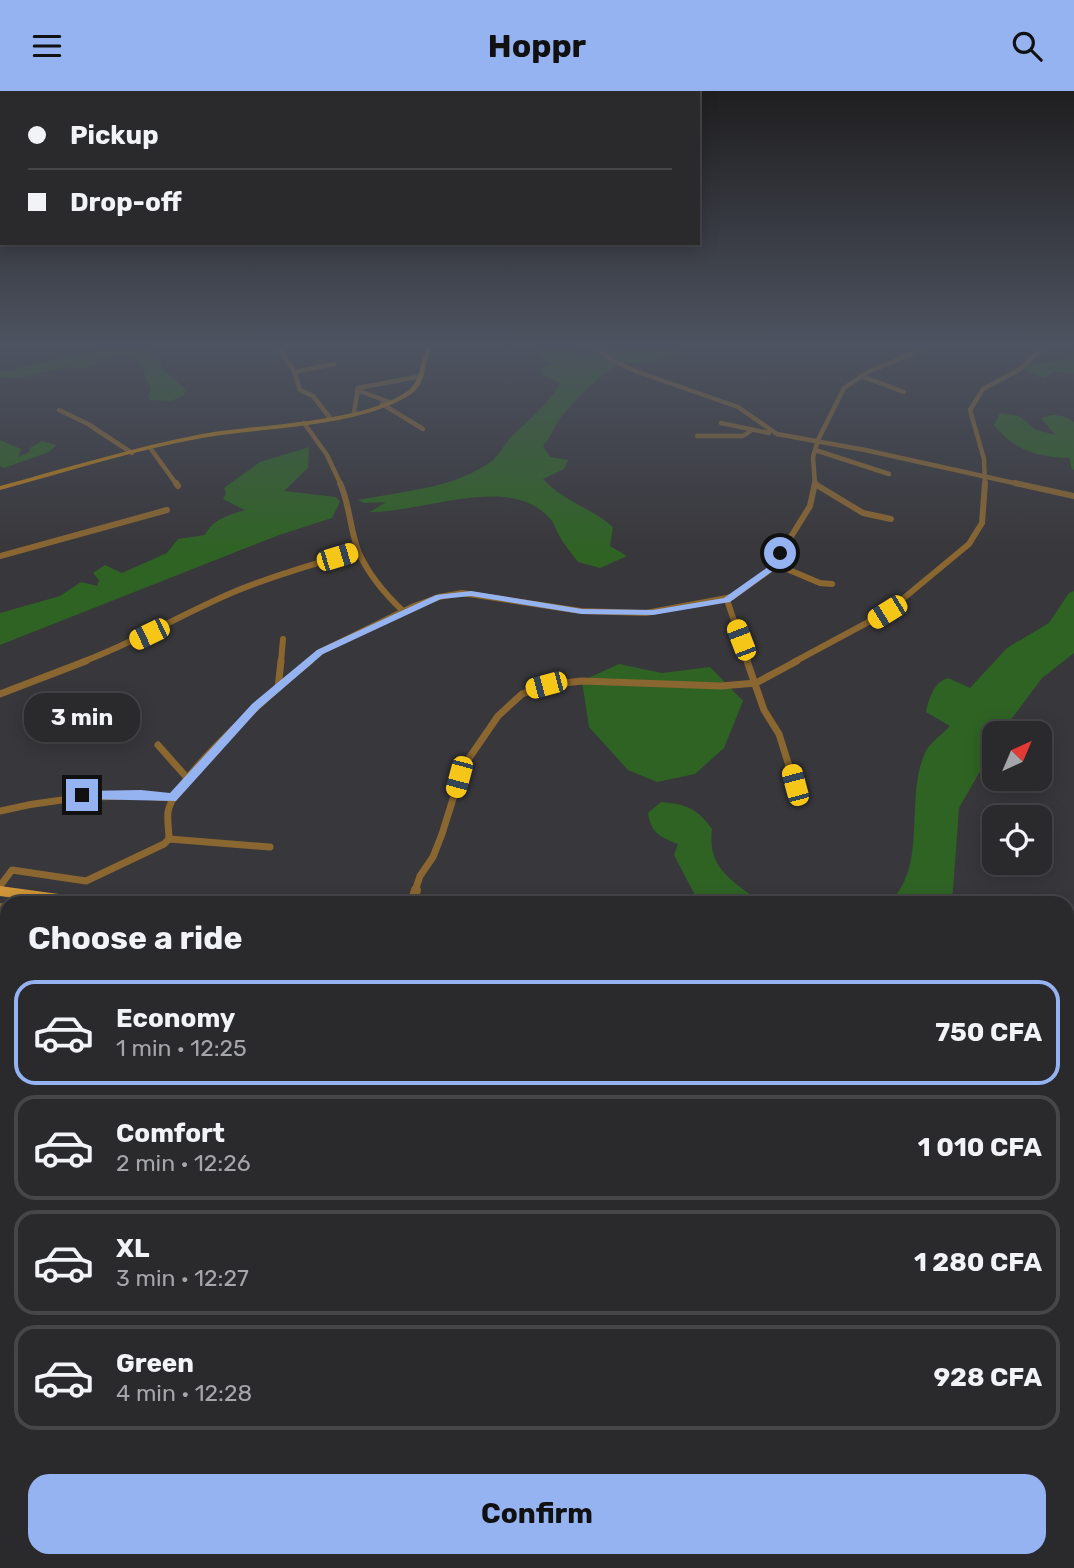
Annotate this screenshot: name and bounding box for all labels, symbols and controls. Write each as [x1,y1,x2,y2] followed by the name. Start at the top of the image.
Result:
[28,27,66,65] icon: menu
[488,27,586,65] text: Hoppr
[1008,27,1046,65] icon: search
[70,120,159,151] text: Pickup
[70,187,182,218] text: Drop-off
[764,537,796,569] route start
[314,541,361,573] car
[864,592,911,632] car
[126,615,173,653] car
[724,617,759,663] car
[523,669,570,701] car
[24,693,140,743] callout: 3 min
[51,703,113,731] text: 3 min
[982,721,1052,791] north arrow
[982,721,1052,875] map controls
[444,754,475,800] car
[780,762,811,808] car
[66,779,98,811] route end
[982,805,1052,875] button: locate
[28,919,242,957] text: Choose a ride
[32,1001,95,1064] icon: car
[116,1003,235,1034] text: Economy
[935,1017,1042,1048] text: 750 CFA
[116,1034,247,1062] text: 1 min · 12:25
[32,1116,95,1179] icon: car
[116,1118,225,1149] text: Comfort
[918,1132,1042,1163] text: 1 010 CFA
[116,1149,251,1177] text: 2 min · 12:26
[32,1231,95,1294] icon: car
[116,1233,149,1264] text: XL
[914,1247,1042,1278] text: 1 280 CFA
[116,1264,249,1292] text: 3 min · 12:27
[32,1346,95,1409] icon: car
[116,1348,194,1379] text: Green
[933,1362,1042,1393] text: 928 CFA
[116,1379,252,1407] text: 4 min · 12:28
[28,1474,1046,1554] button: Confirm

